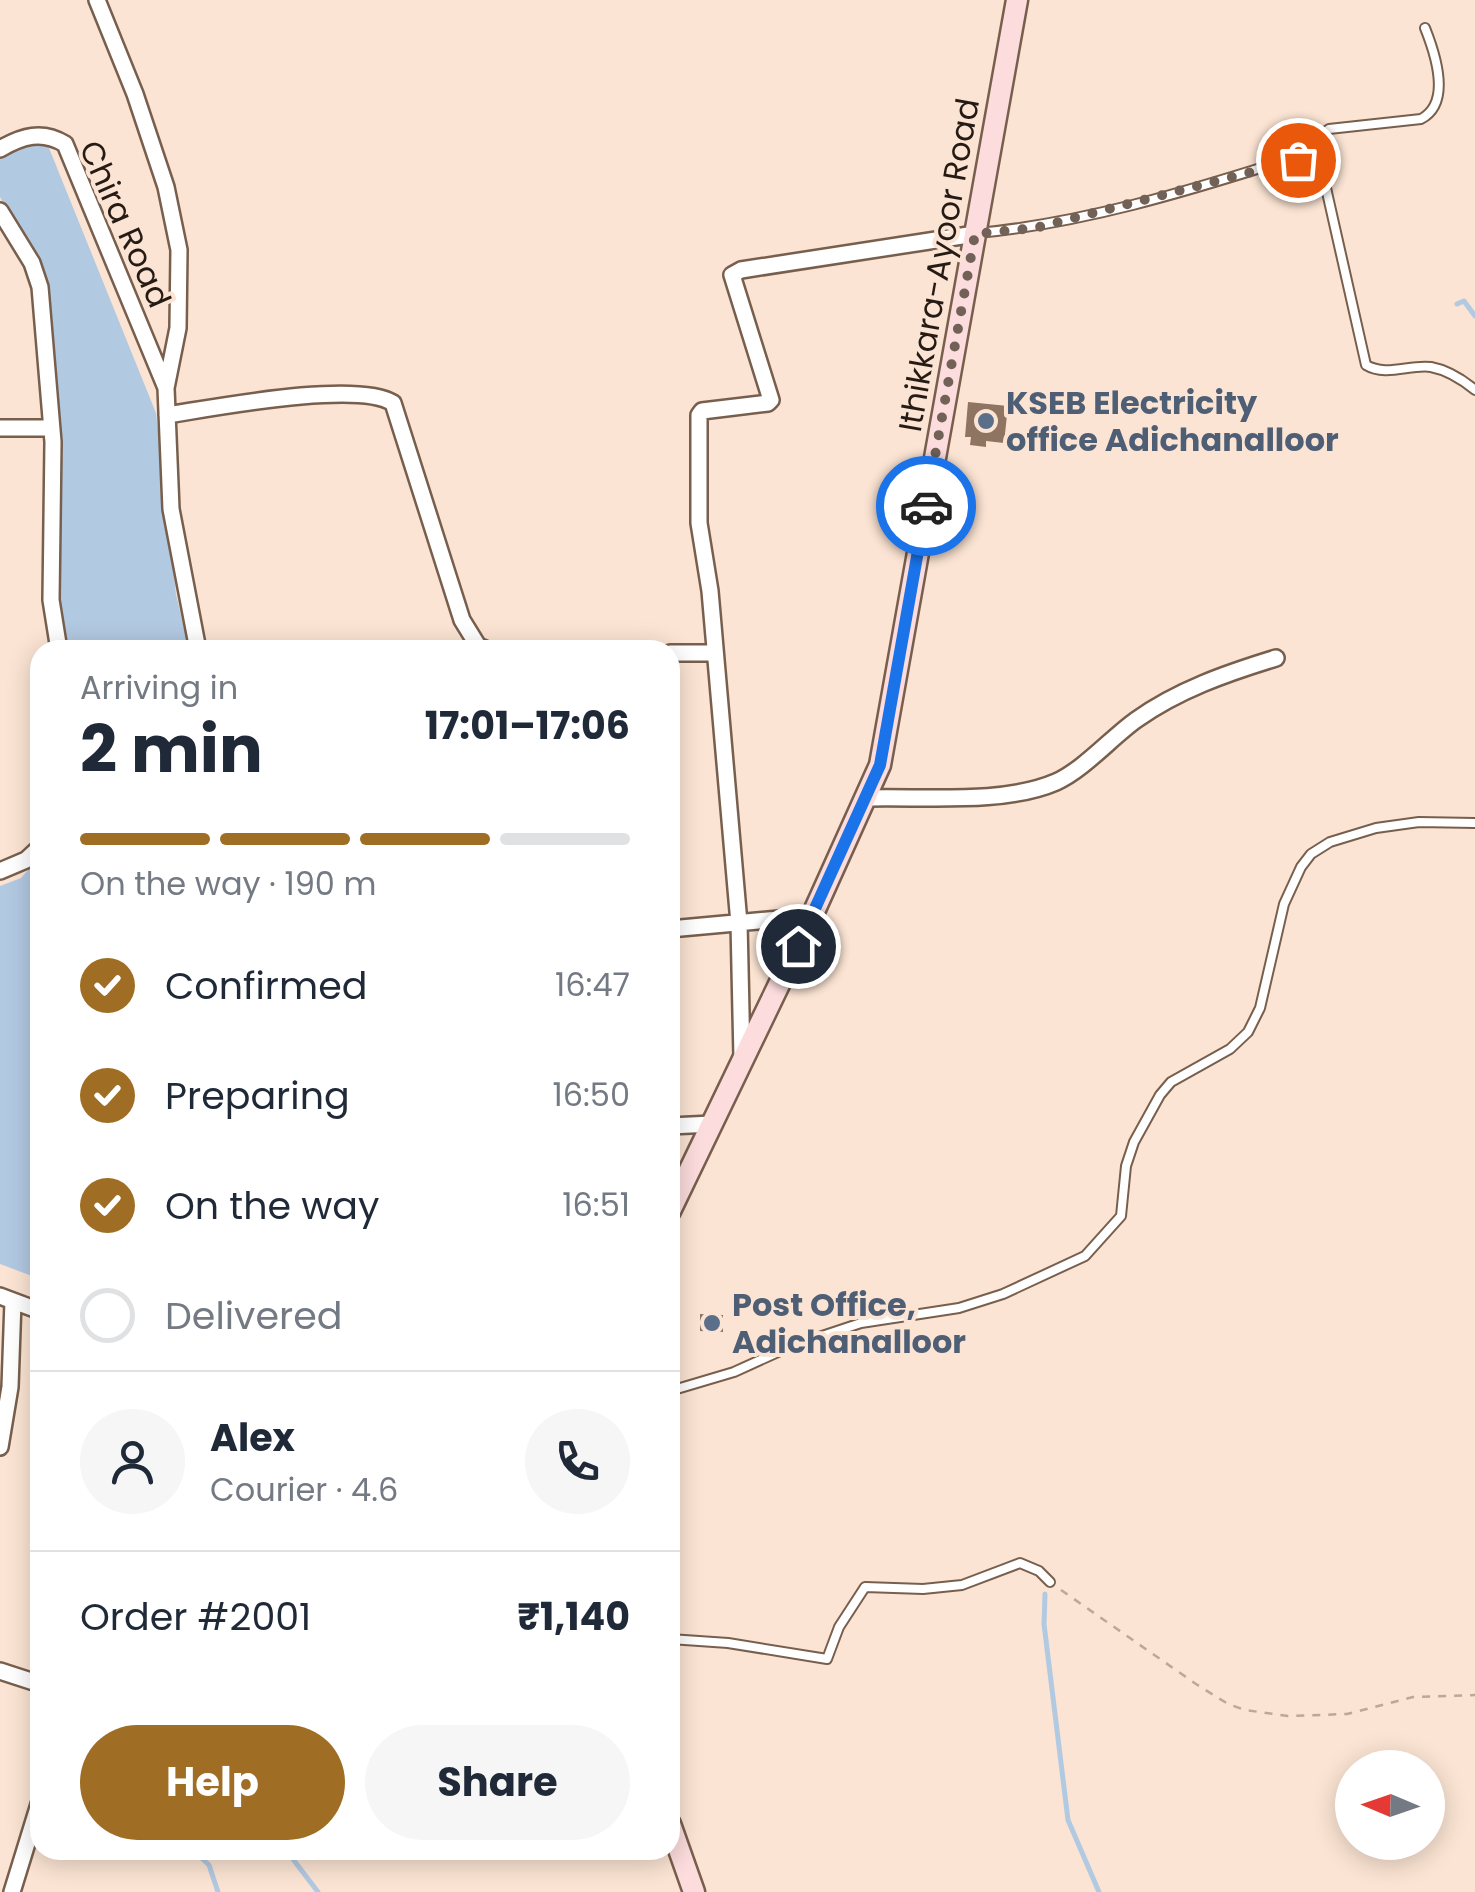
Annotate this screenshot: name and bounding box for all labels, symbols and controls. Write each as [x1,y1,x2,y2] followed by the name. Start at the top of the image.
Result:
[887,95,990,435] street label: Ithikkara-Ayoor Road
[1256,118,1341,203] pin
[69,133,182,314] street label: Chira Road
[1271,133,1326,188] icon: bag
[1006,380,1339,462] place label: KSEB Electricity office Adichanalloor
[975,410,997,432] marker: KSEB Electricity office Adichanalloor
[876,456,976,556] courier
[899,479,954,534] icon: car
[80,665,238,710] text: Arriving in
[425,699,630,752] text: 17:01–17:06
[80,704,263,795] text: 2 min
[80,861,376,906] text: On the way · 190 m
[756,904,841,989] pin
[771,919,826,974] icon: home
[80,958,135,1013] icon: check
[165,959,367,1012] text: Confirmed
[555,962,630,1007] text: 16:47
[80,1068,135,1123] icon: check
[165,1069,350,1122] text: Preparing
[552,1072,630,1117] text: 16:50
[80,1178,135,1233] icon: check
[165,1179,379,1232] text: On the way
[562,1182,630,1227] text: 16:51
[732,1282,966,1364] place label: Post Office, Adichanalloor
[165,1289,342,1342] text: Delivered
[701,1312,723,1334] marker: Post Office, Adichanalloor
[80,1409,185,1514] button: person
[525,1409,630,1514] button: phone
[210,1411,295,1464] text: Alex
[210,1467,398,1512] text: Courier · 4.6
[80,1590,311,1643] text: Order #2001
[517,1590,630,1643] text: ₹1,140
[80,1725,345,1840] button: Help
[365,1725,630,1840] button: Share
[1335,1750,1445,1860] north arrow
[1335,1750,1445,1860] map controls

